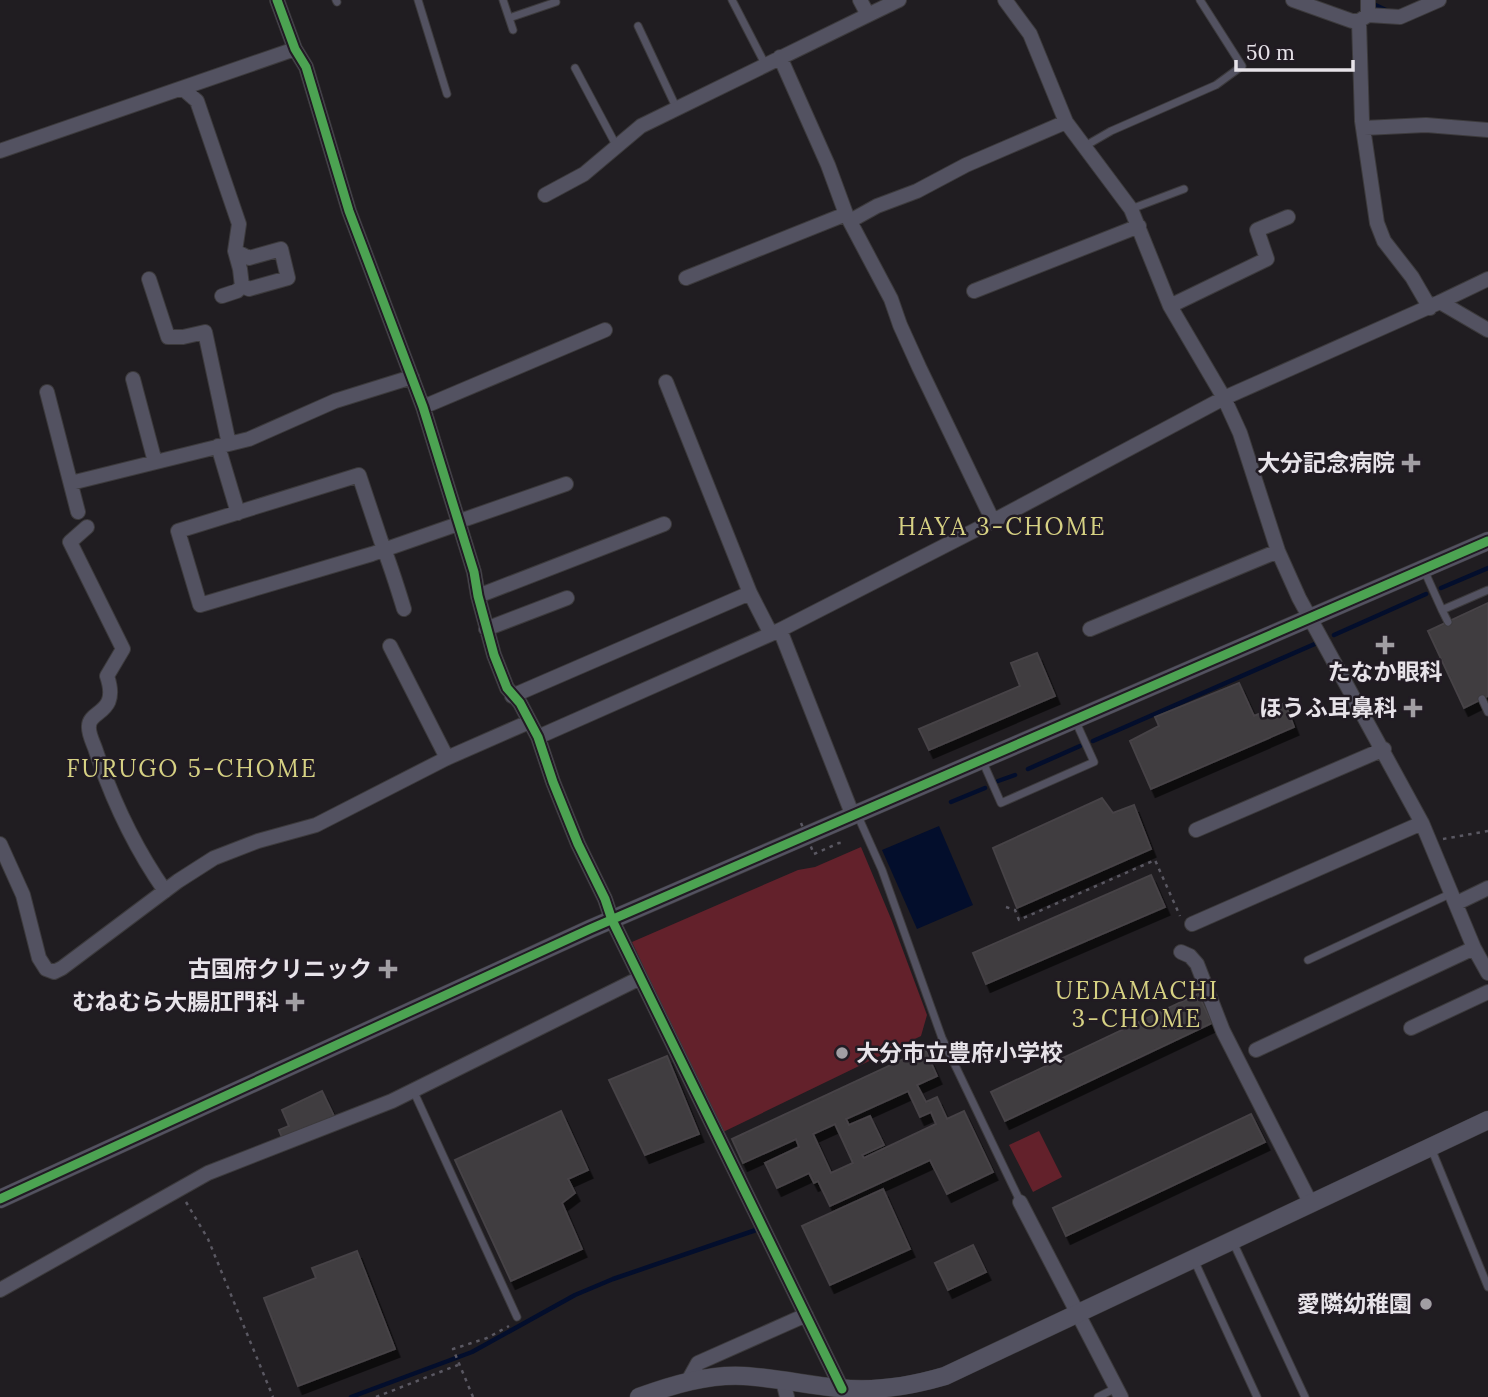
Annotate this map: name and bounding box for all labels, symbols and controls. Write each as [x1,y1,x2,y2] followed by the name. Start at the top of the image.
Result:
[1236,28,1353,72] scale bar
[1246,39,1295,66] text: 50 m
[1257,448,1395,477] place label: 大分記念病院
[1401,453,1421,473] marker: 大分記念病院
[898,511,1106,542] district label: HAYA 3-CHOME
[1375,635,1395,655] marker: たなか眼科
[1328,657,1443,686] place label: たなか眼科
[1259,693,1397,722] place label: ほうふ耳鼻科
[1403,698,1423,718] marker: ほうふ耳鼻科
[66,753,318,784] district label: FURUGO 5-CHOME
[188,954,372,983] place label: 古国府クリニック
[378,959,398,979] marker: 古国府クリニック
[1055,975,1219,1034] district label: UEDAMACHI 3-CHOME
[72,987,279,1016] place label: むねむら大腸肛門科
[285,992,305,1012] marker: むねむら大腸肛門科
[856,1038,1063,1067] place label: 大分市立豊府小学校
[834,1045,850,1061] marker: 大分市立豊府小学校
[1297,1289,1412,1318] place label: 愛隣幼稚園
[1418,1296,1434,1312] marker: 愛隣幼稚園

